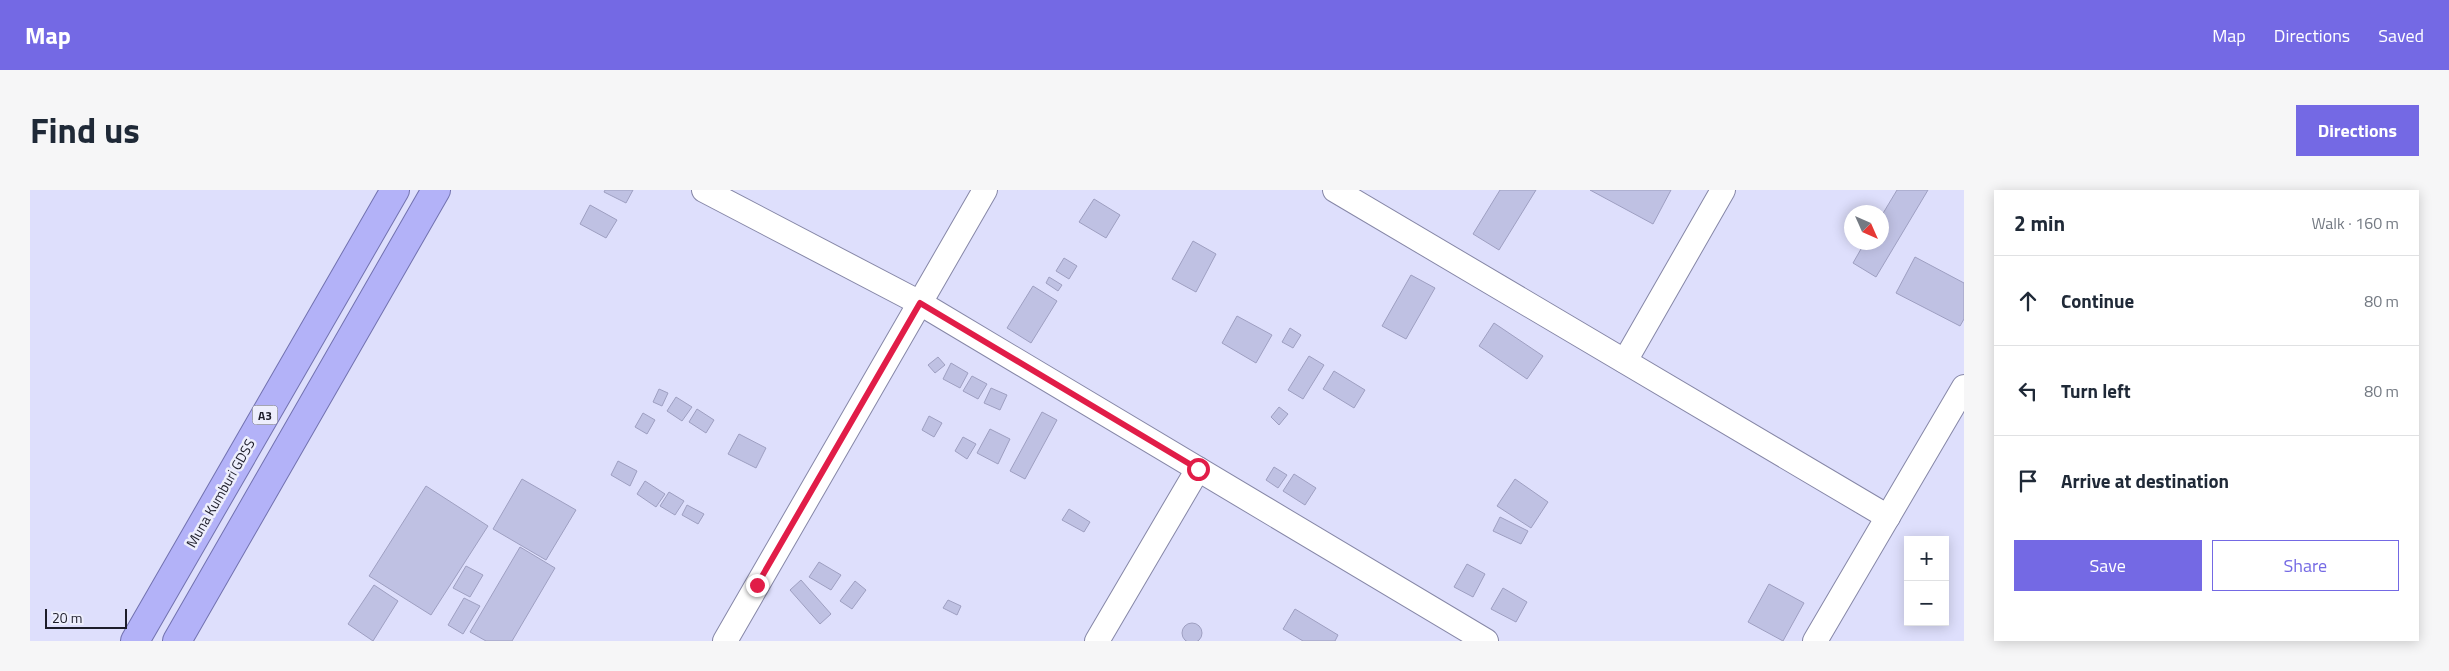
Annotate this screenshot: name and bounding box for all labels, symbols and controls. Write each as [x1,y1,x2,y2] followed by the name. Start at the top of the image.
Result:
[25,17,71,53] text: Map
[2212,22,2246,49] text: Map
[2274,22,2350,49] text: Directions
[2378,22,2424,49] text: Saved
[30,103,140,157] text: Find us
[2296,105,2419,156] button: Directions
[1844,205,1889,250] north arrow
[2014,207,2065,239] text: 2 min
[2311,211,2399,235] text: Walk · 160 m
[2061,286,2134,315] text: Continue
[2014,287,2042,315] icon: ahead
[2364,289,2399,313] text: 80 m
[2061,376,2131,405] text: Turn left
[2014,377,2042,405] icon: left
[2364,379,2399,403] text: 80 m
[252,406,278,424] road number: A3
[180,435,260,551] street label: Muna Kumburi GDSS
[1187,458,1210,481] route start
[2061,466,2229,495] text: Arrive at destination
[2014,467,2042,495] icon: arrive
[1904,536,1949,626] map controls
[1904,536,1949,581] button: +
[2014,540,2202,591] button: Save
[2212,540,2399,591] button: Share
[746,574,769,597] route end
[1904,581,1949,626] button: −
[45,606,128,629] scale bar
[52,607,82,628] text: 20 m

